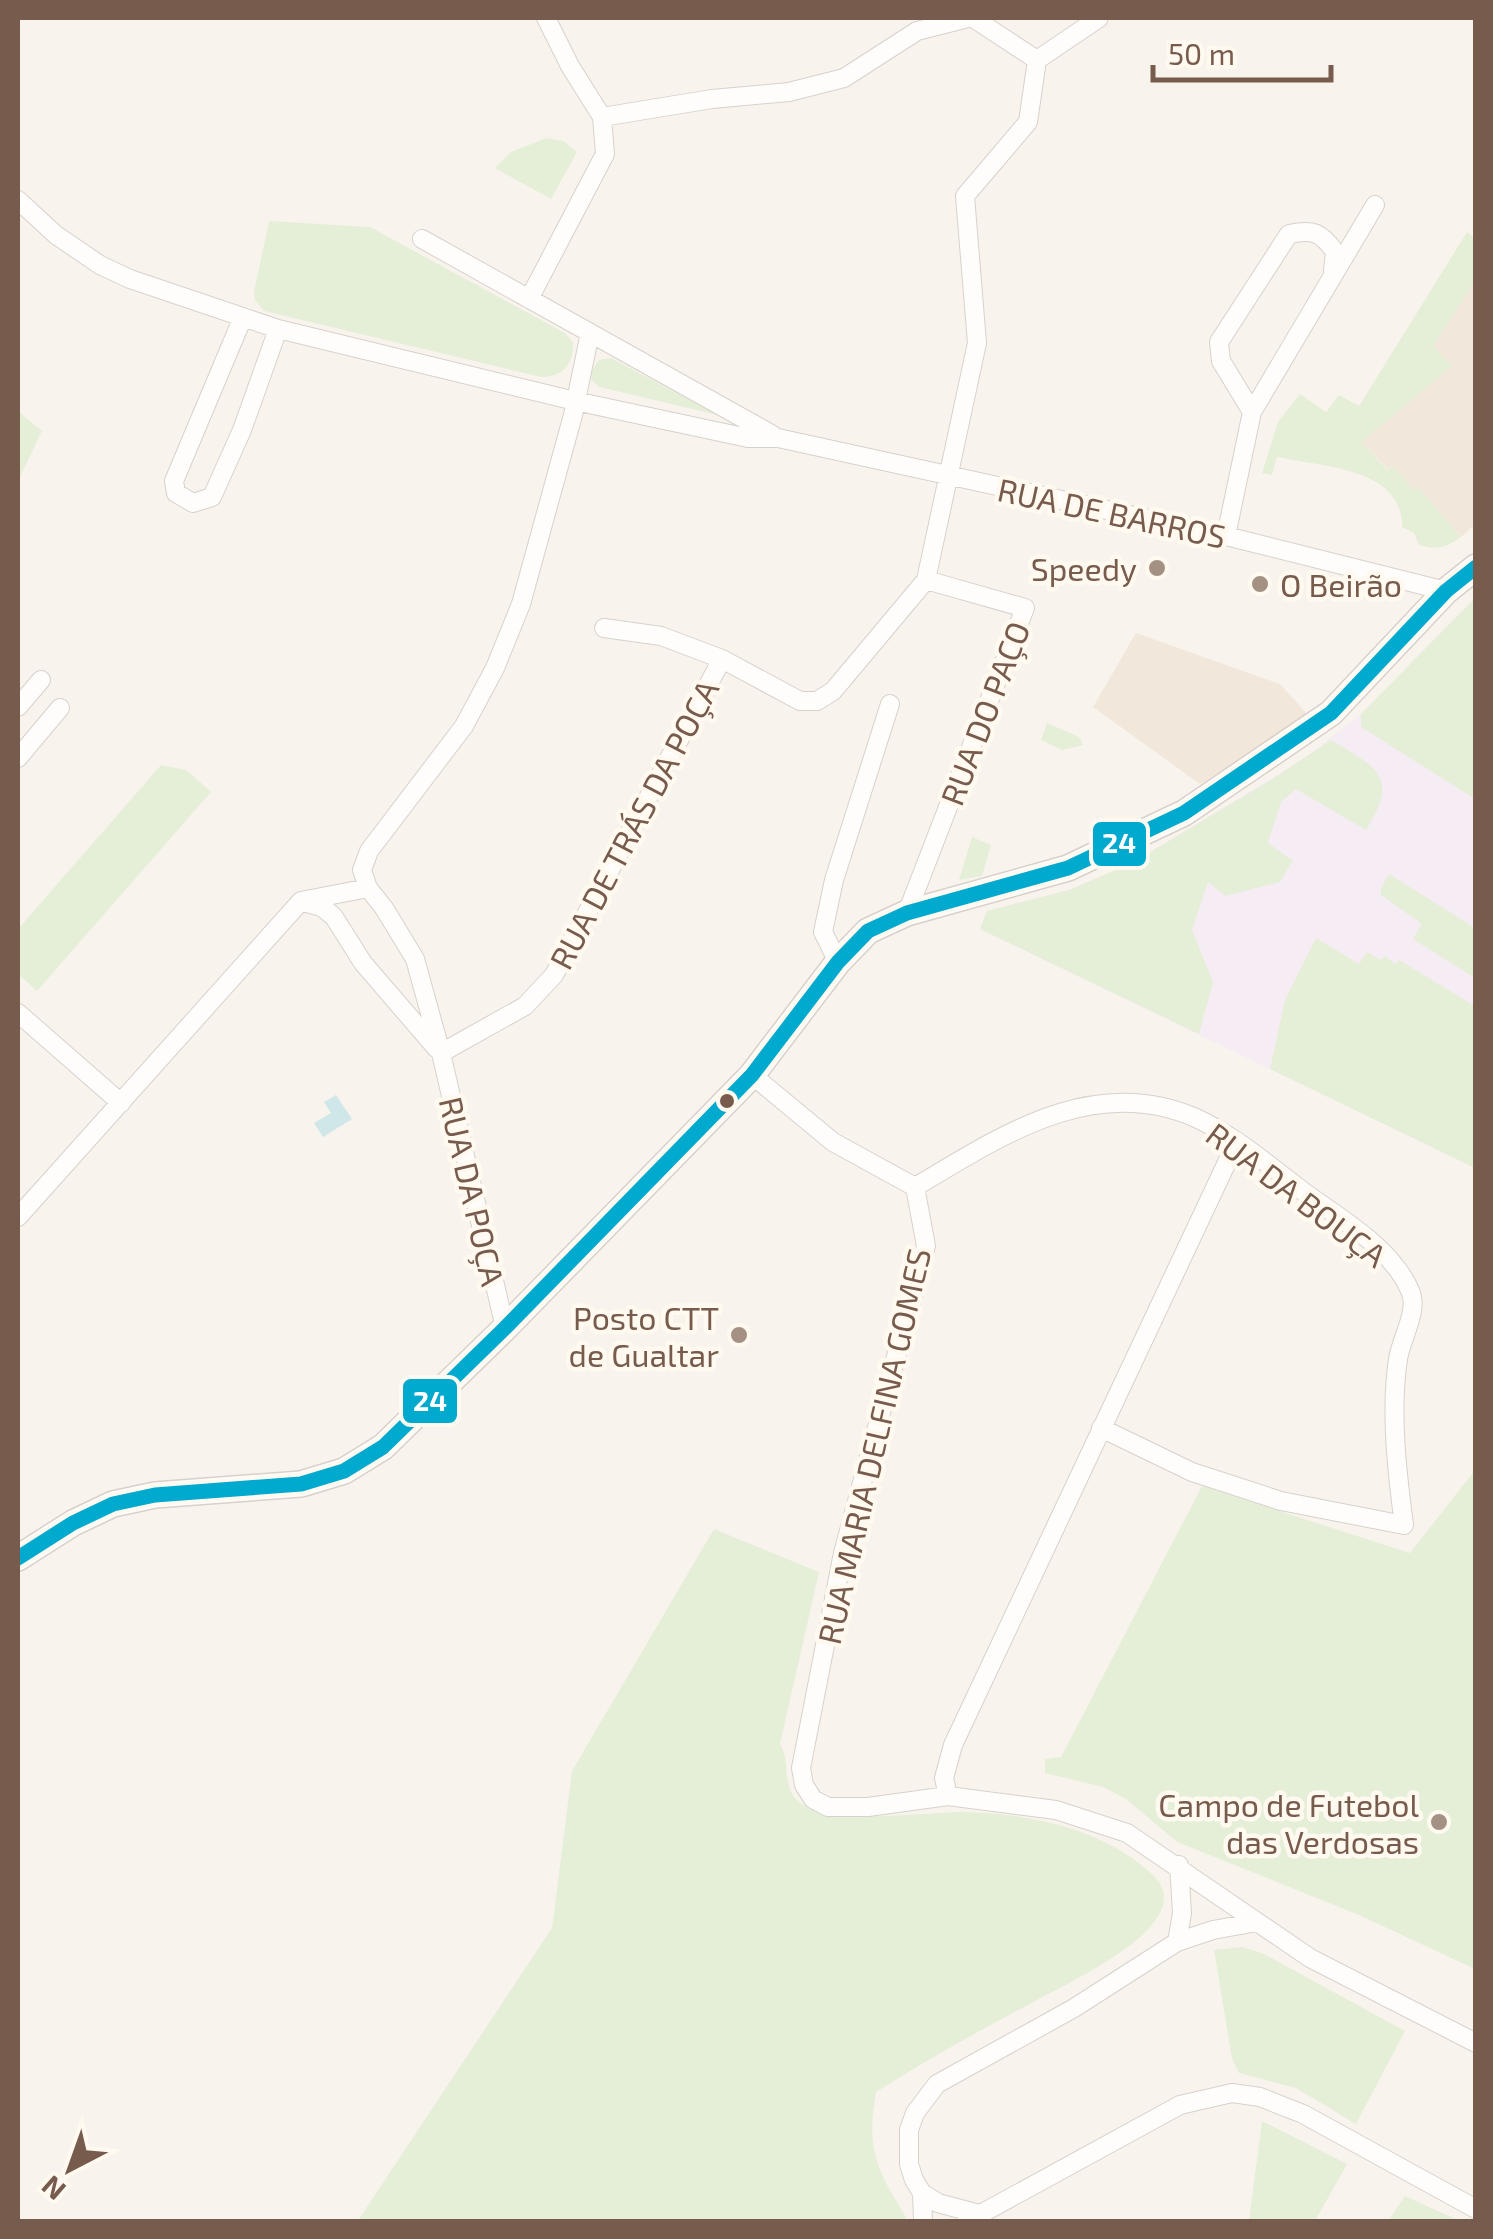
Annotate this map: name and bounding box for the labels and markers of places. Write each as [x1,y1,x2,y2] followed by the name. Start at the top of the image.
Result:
[1031,549,1137,587] place label: Speedy
[1146,557,1168,579] marker: Speedy
[1280,565,1402,603] place label: O Beirão
[1249,573,1271,595] marker: O Beirão
[717,1091,737,1111] unlabelled marker
[569,1298,719,1373] place label: Posto CTT de Gualtar
[728,1324,750,1346] marker: Posto CTT de Gualtar
[1158,1785,1419,1860] place label: Campo de Futebol das Verdosas
[1428,1811,1450,1833] marker: Campo de Futebol das Verdosas

